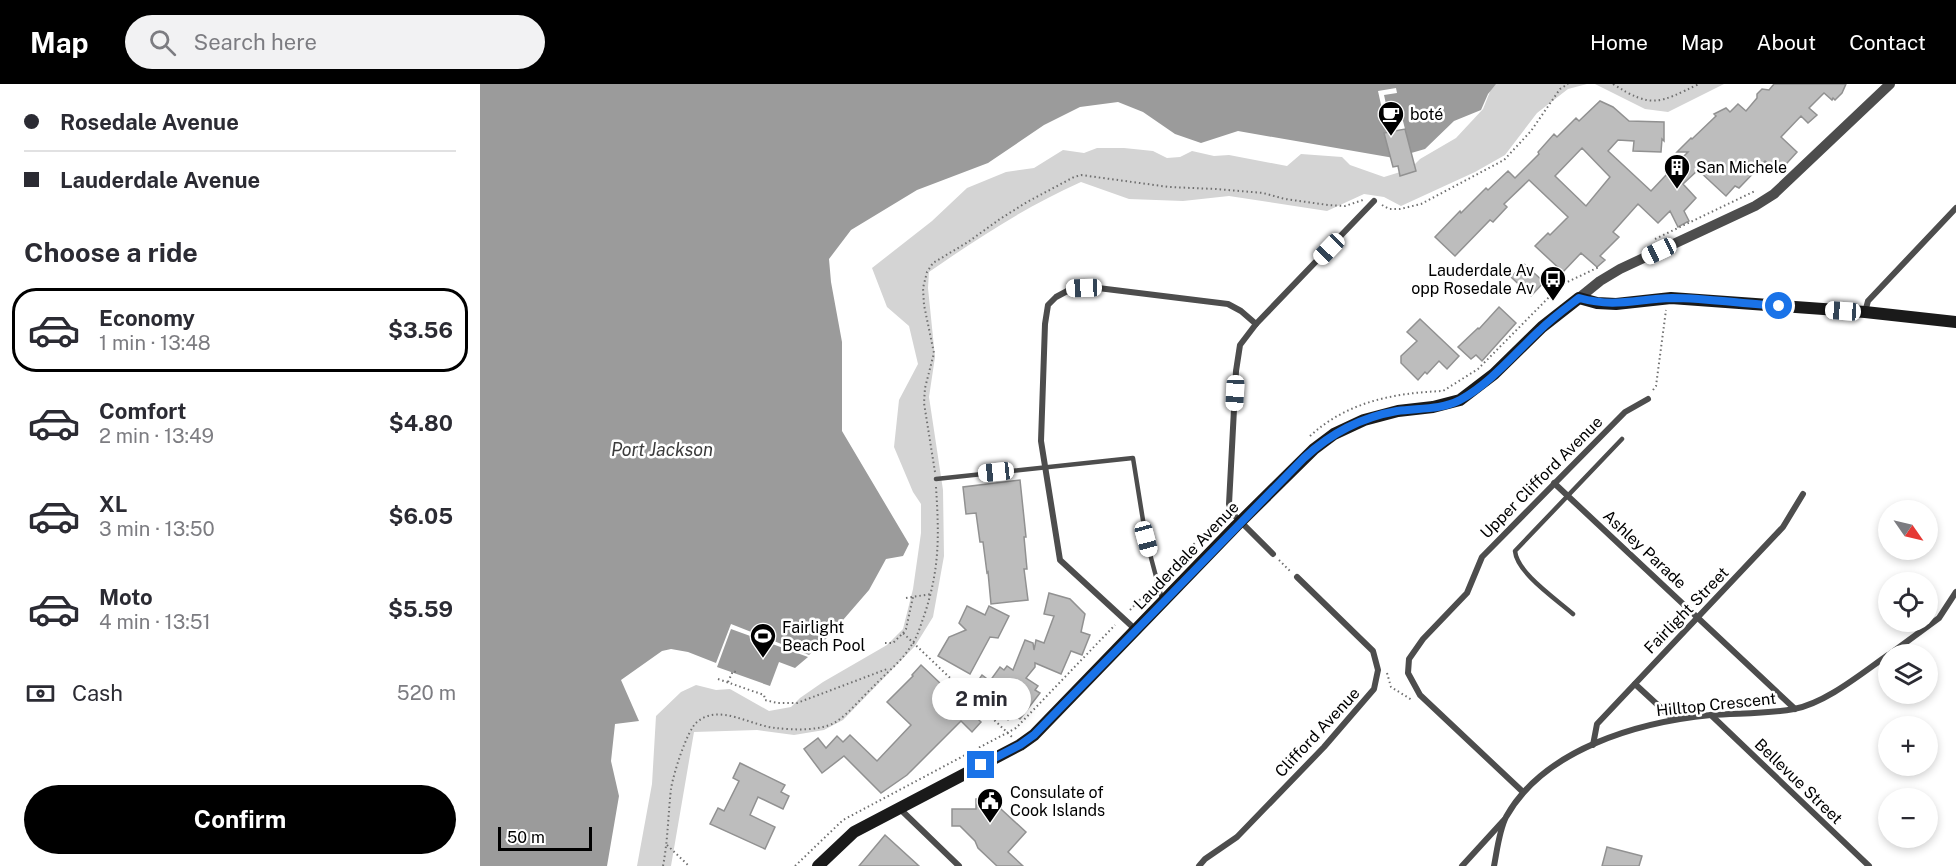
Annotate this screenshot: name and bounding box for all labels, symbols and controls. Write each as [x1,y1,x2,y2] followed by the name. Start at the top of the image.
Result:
[125,15,545,69] search box
[30,26,89,59] text: Map
[146,26,179,59] icon: search
[194,29,317,55] text: Search here
[1590,30,1648,55] text: Home
[1681,30,1724,55] text: Map
[1757,30,1816,55] text: About
[1849,30,1926,55] text: Contact
[1376,99,1406,137] cafe icon: boté
[1410,105,1443,124] place label: boté
[60,109,239,135] text: Rosedale Avenue
[1662,152,1692,190] building icon: San Michele
[1696,158,1787,177] place label: San Michele
[60,167,260,193] text: Lauderdale Avenue
[1310,230,1348,268] car
[1639,235,1679,267] car
[24,236,198,268] text: Choose a ride
[1411,261,1534,298] place label: Lauderdale Av opp Rosedale Av
[1538,264,1568,302] bus stop icon: Lauderdale Av opp Rosedale Av
[1066,278,1102,298] car
[1765,292,1792,319] route start
[1824,301,1862,321] car
[27,303,81,357] icon: car
[99,305,195,331] text: Economy
[388,317,453,343] text: $3.56
[99,331,211,355] text: 1 min · 13:48
[1225,375,1245,411] car
[27,396,81,450] icon: car
[99,398,186,424] text: Comfort
[389,410,453,436] text: $4.80
[1476,412,1606,542] street label: Upper Clifford Avenue
[99,424,214,448] text: 2 min · 13:49
[611,439,713,460] water label: Port Jackson
[977,461,1015,483] car
[27,489,81,543] icon: car
[99,491,127,517] text: XL
[1130,498,1243,613] street label: Lauderdale Avenue
[1878,500,1938,560] north arrow
[1878,500,1938,848] map controls
[389,503,453,529] text: $6.05
[1599,506,1690,593] street label: Ashley Parade
[99,517,215,541] text: 3 min · 13:50
[1133,519,1159,559] car
[1640,563,1732,658] street label: Fairlight Street
[1878,572,1938,632] button: locate
[27,582,81,636] icon: car
[99,584,153,610] text: Moto
[388,596,453,622] text: $5.59
[99,610,211,634] text: 4 min · 13:51
[782,618,865,655] place label: Fairlight Beach Pool
[748,621,778,659] sports icon: Fairlight Beach Pool
[1878,644,1938,704] button: layers
[24,677,57,710] icon: cash
[932,678,1030,720] callout: 2 min
[72,680,123,706] text: Cash
[397,681,456,705] text: 520 m
[1271,684,1364,781] street label: Clifford Avenue
[955,687,1008,711] text: 2 min
[1655,689,1777,720] street label: Hilltop Crescent
[1878,716,1938,776] button: +
[1751,735,1847,828] street label: Bellevue Street
[967,751,994,778] route end
[1010,783,1105,820] place label: Consulate of Cook Islands
[24,785,456,854] button: Confirm
[975,786,1005,824] public building icon: Consulate of Cook Islands
[1878,788,1938,848] button: −
[498,824,592,852] scale bar
[507,828,545,847] text: 50 m

